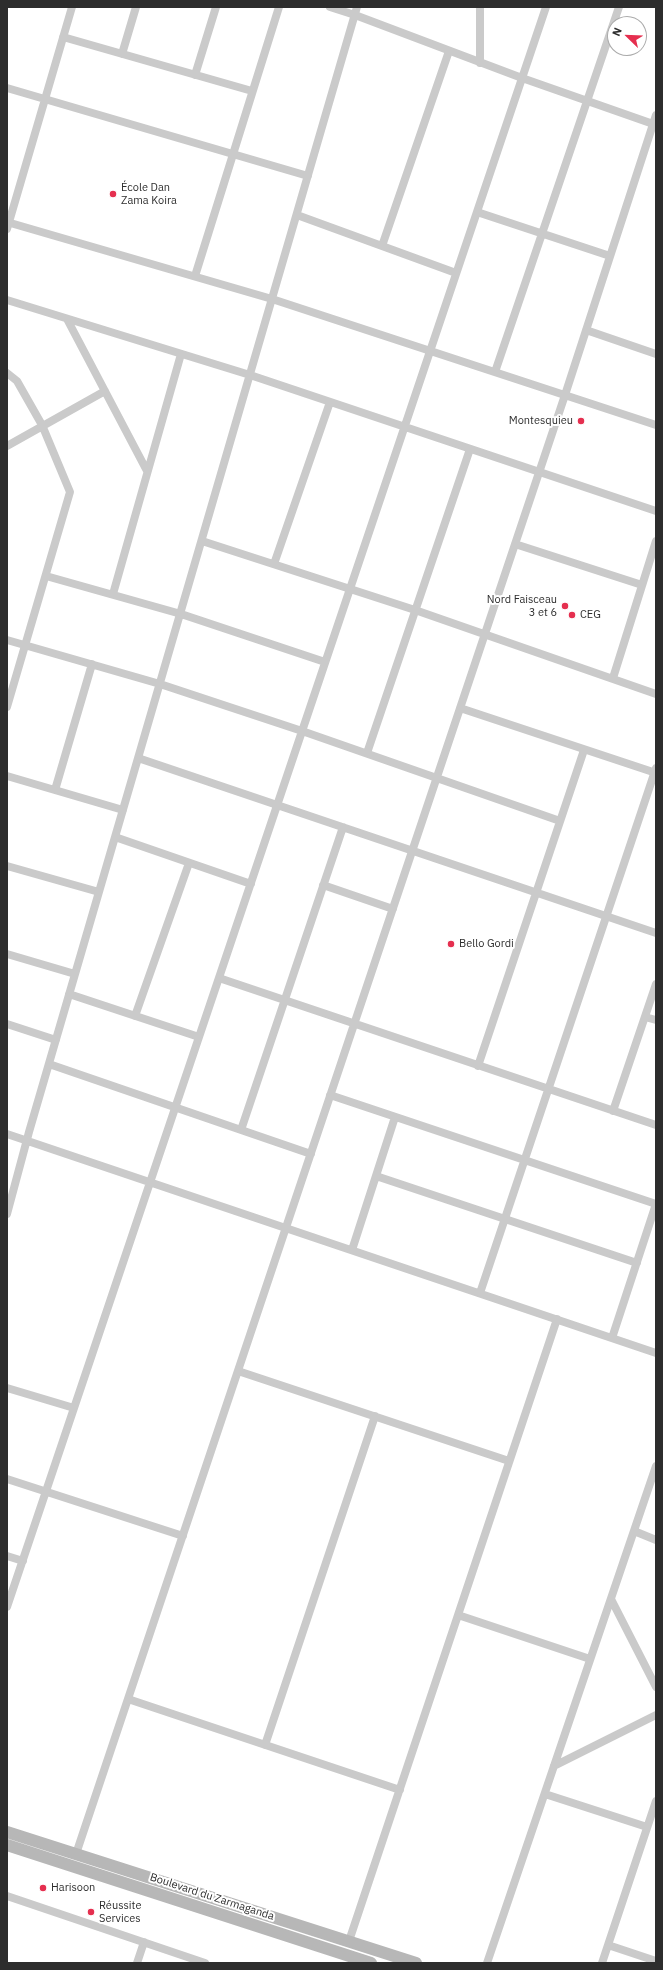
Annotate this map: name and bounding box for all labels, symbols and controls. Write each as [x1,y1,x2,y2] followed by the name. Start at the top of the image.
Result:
[607,16,647,56] north arrow
[609,25,625,38] text: N
[121,181,177,207] place label: École Dan Zama Koira
[108,189,118,199] marker: École Dan Zama Koira
[509,414,573,428] place label: Montesquieu
[576,416,586,426] marker: Montesquieu
[487,593,557,619] place label: Nord Faisceau 3 et 6
[560,601,570,611] marker: Nord Faisceau 3 et 6
[580,608,601,622] place label: CEG
[567,610,577,620] marker: CEG
[459,937,514,951] place label: Bello Gordi
[446,939,456,949] marker: Bello Gordi
[148,1871,276,1923] street label: Boulevard du Zarmaganda
[51,1881,95,1895] place label: Harisoon
[38,1883,48,1893] marker: Harisoon
[99,1899,141,1925] place label: Réussite Services
[86,1907,96,1917] marker: Réussite Services

